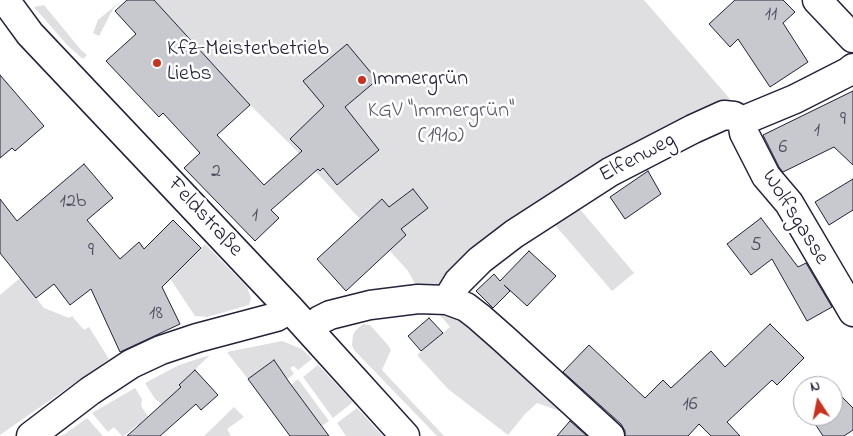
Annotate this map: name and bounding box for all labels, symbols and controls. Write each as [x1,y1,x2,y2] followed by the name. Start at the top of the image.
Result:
[765,4,777,28] house number: 11
[167,37,329,88] place label: Kfz-Meisterbetrieb Liebs
[151,57,163,69] marker: Kfz-Meisterbetrieb Liebs
[372,67,468,93] place label: Immergrün
[356,74,368,86] marker: Immergrün
[368,99,514,150] park label: KGV "Immergrün" (1910)
[840,109,846,133] house number: 9
[814,120,820,144] house number: 1
[596,128,680,190] street label: Elfenweg
[779,137,787,161] house number: 6
[211,161,221,185] house number: 2
[754,166,834,270] street label: Wolfsgasse
[161,173,247,263] street label: Feldstraße
[60,191,86,215] house number: 12b
[252,205,258,229] house number: 1
[750,235,762,259] house number: 5
[88,240,94,264] house number: 9
[149,303,163,327] house number: 18
[793,376,843,426] north arrow
[809,376,822,398] text: N
[682,394,698,418] house number: 16

